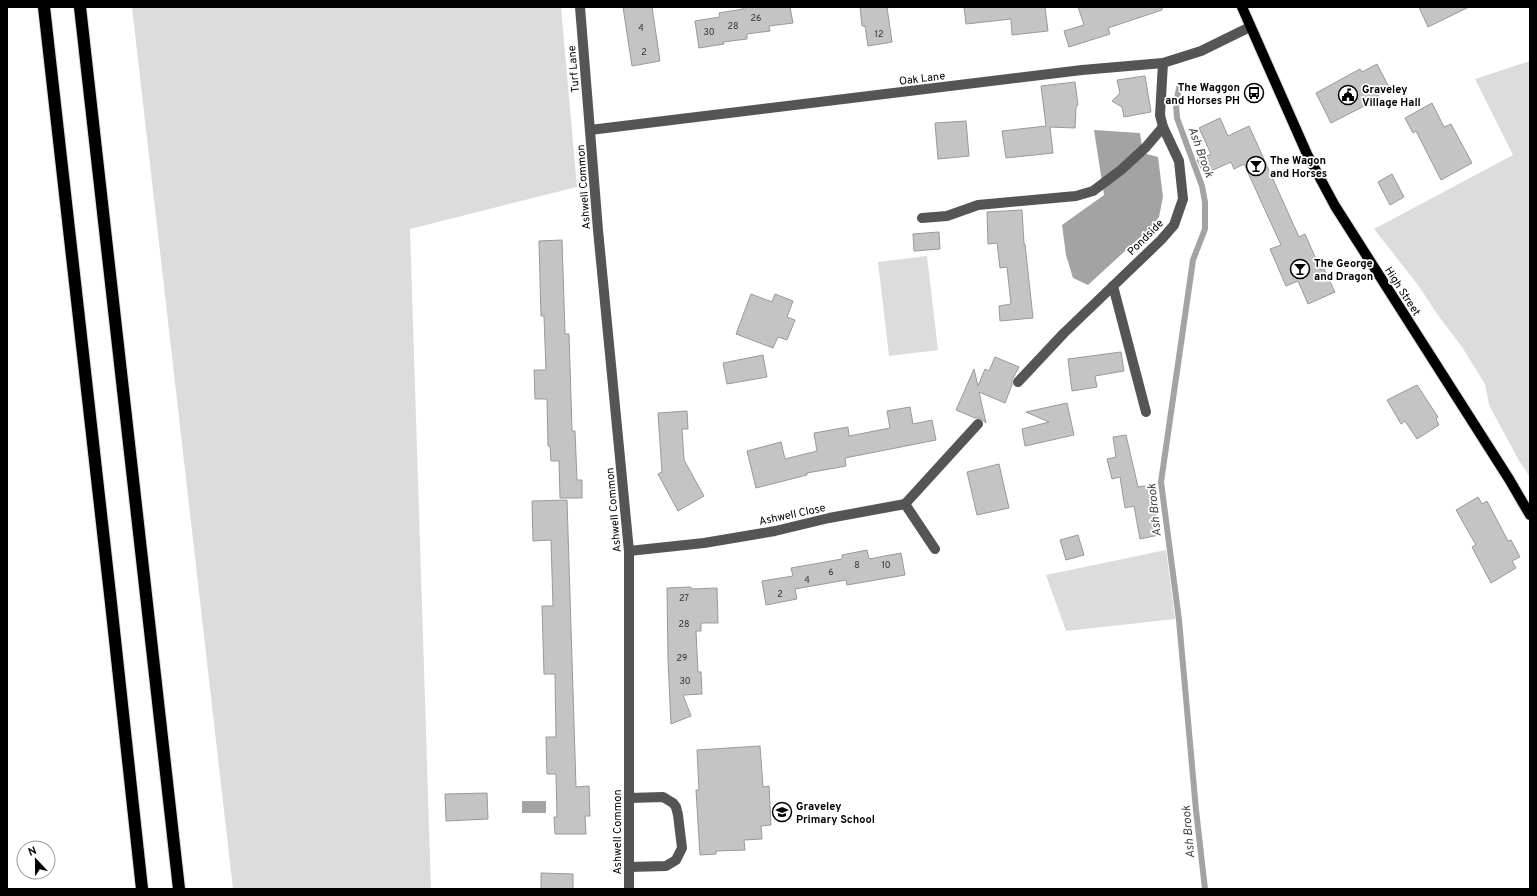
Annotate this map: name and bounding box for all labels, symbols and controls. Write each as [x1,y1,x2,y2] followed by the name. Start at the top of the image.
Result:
[751,13,761,24] house number: 26
[727,21,739,32] house number: 28
[638,23,644,34] house number: 4
[703,27,715,38] house number: 30
[875,29,883,40] house number: 12
[565,45,583,93] street label: Turf Lane
[641,47,647,58] house number: 2
[898,69,946,89] street label: Oak Lane
[1165,81,1240,108] place label: The Waggon and Horses PH
[1243,82,1265,104] bus stop icon: The Waggon and Horses PH
[1362,83,1421,110] place label: Graveley Village Hall
[1337,84,1359,106] public building icon: Graveley Village Hall
[1183,125,1217,181] water label: Ash Brook
[574,144,594,230] street label: Ashwell Common
[1270,154,1327,181] place label: The Wagon and Horses
[1245,155,1267,177] bar icon: The Wagon and Horses
[1125,217,1167,259] street label: Pondside
[1314,257,1373,284] place label: The George and Dragon
[1289,258,1311,280] bar icon: The George and Dragon
[1381,264,1423,319] street label: High Street
[603,467,625,553] street label: Ashwell Common
[1144,482,1166,537] water label: Ash Brook
[758,501,827,529] street label: Ashwell Close
[854,560,860,571] house number: 8
[881,560,891,571] house number: 10
[828,567,834,578] house number: 6
[804,575,810,586] house number: 4
[777,589,783,600] house number: 2
[679,593,689,604] house number: 27
[678,619,690,630] house number: 28
[677,653,687,664] house number: 29
[679,676,691,687] house number: 30
[611,789,625,875] street label: Ashwell Common
[796,800,875,827] place label: Graveley Primary School
[771,801,793,823] school or university icon: Graveley Primary School
[1179,804,1199,859] water label: Ash Brook
[16,840,56,880] north arrow
[26,844,39,860] text: N

